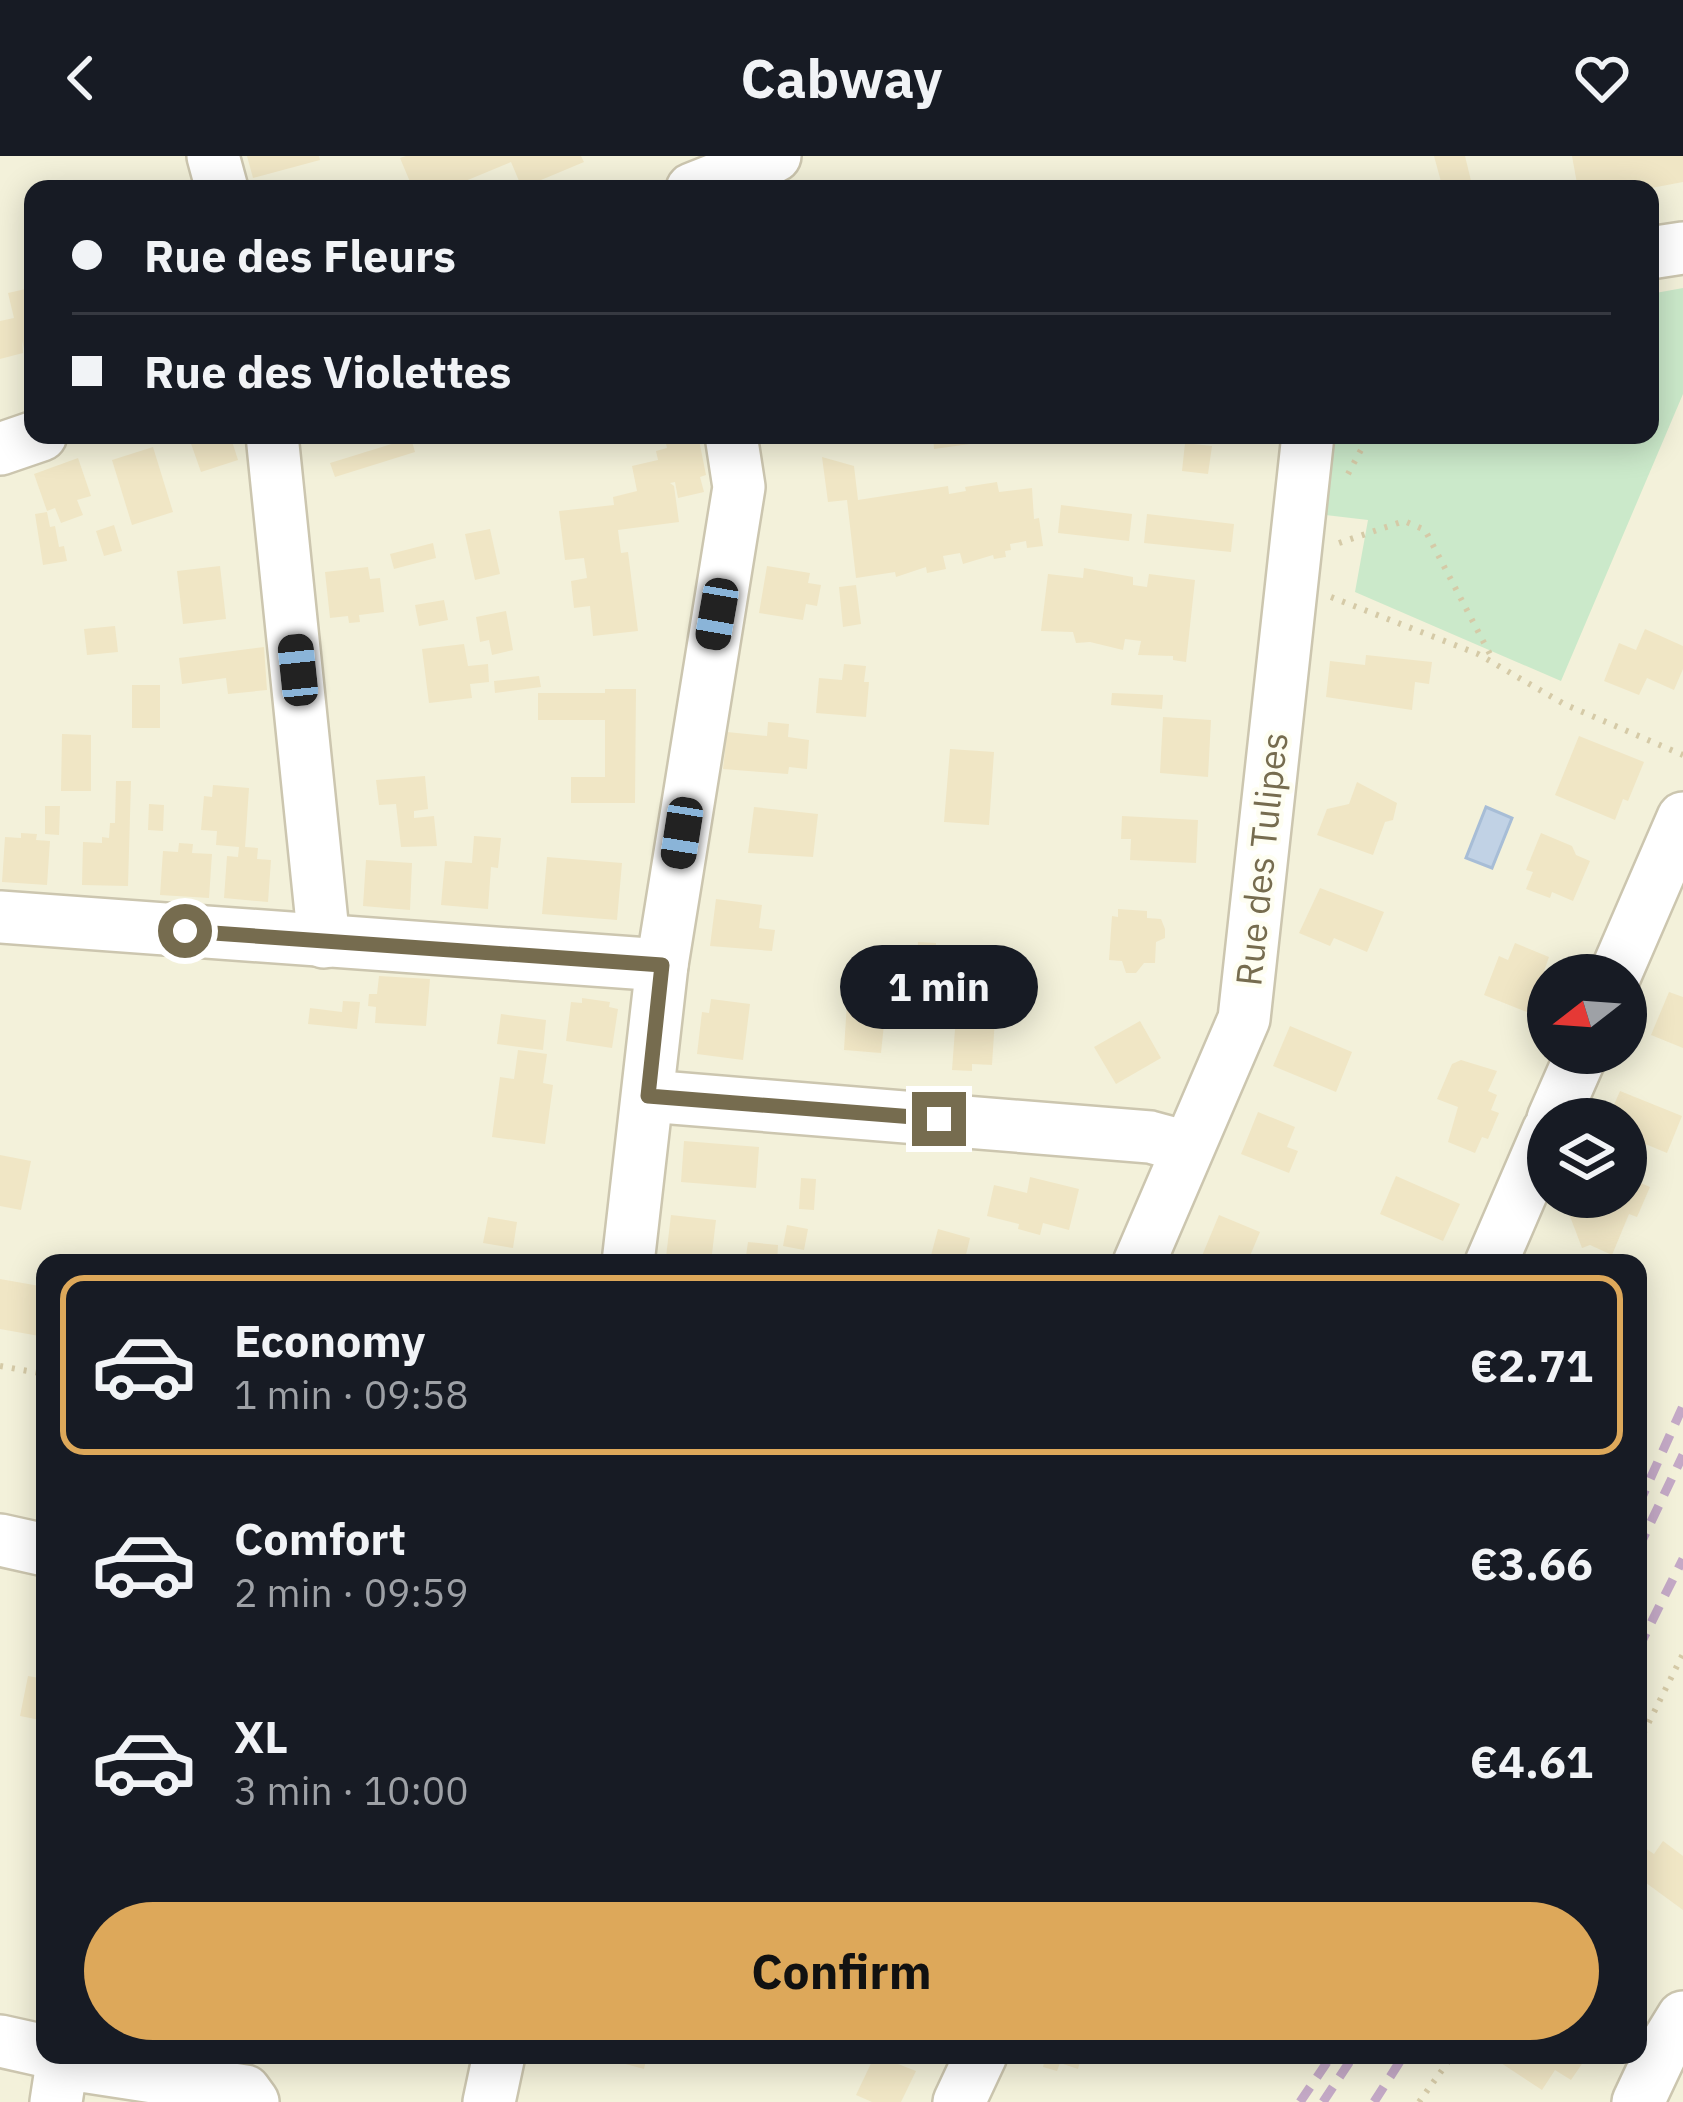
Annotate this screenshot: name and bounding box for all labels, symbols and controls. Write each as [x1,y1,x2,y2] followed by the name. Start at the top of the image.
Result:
[741,43,942,113] text: Cabway
[48,45,114,111] icon: back
[1569,45,1635,111] icon: heart
[144,226,456,284] text: Rue des Fleurs
[144,342,511,400] text: Rue des Violettes
[693,575,741,653] car
[276,632,320,708] car
[1224,730,1298,988] street label: Rue des Tulipes
[659,795,705,871] car
[158,904,212,958] route start
[840,945,1038,1029] callout: 1 min
[1527,954,1647,1074] north arrow
[1527,954,1647,1218] map controls
[888,961,990,1012] text: 1 min
[912,1092,966,1146] route end
[1527,1098,1647,1218] button: layers
[90,1311,198,1419] icon: car
[234,1311,425,1369] text: Economy
[1470,1336,1593,1394] text: €2.71
[234,1369,469,1420] text: 1 min · 09:58
[90,1509,198,1617] icon: car
[234,1509,406,1567] text: Comfort
[1470,1534,1593,1592] text: €3.66
[234,1567,469,1618] text: 2 min · 09:59
[90,1707,198,1815] icon: car
[234,1707,288,1765] text: XL
[1470,1732,1593,1790] text: €4.61
[234,1765,469,1816] text: 3 min · 10:00
[84,1902,1599,2040] button: Confirm

